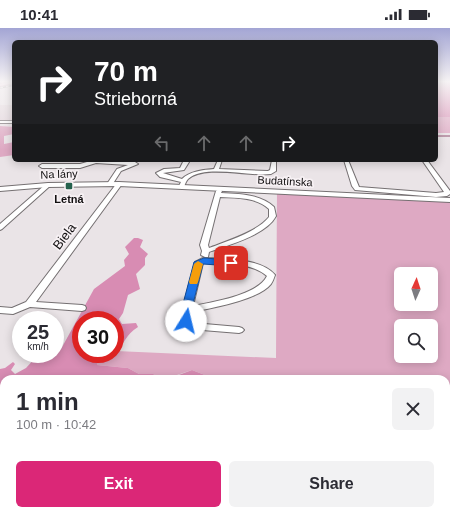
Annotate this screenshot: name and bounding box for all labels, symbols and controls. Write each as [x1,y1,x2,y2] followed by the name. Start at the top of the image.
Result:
[20,6,58,23] text: 10:41
[28,56,80,108] icon: right
[94,56,158,87] text: 70 m
[94,89,177,109] text: Strieborná
[151,132,173,154] icon: left
[193,132,215,154] icon: ahead
[235,132,257,154] icon: ahead
[277,132,299,154] icon: right
[40,167,78,181] street label: Na lány
[257,174,314,188] street label: Budatínska
[64,181,74,191] marker: Letná
[54,193,85,205] place label: Letná
[50,220,80,252] street label: Biela
[214,246,248,280] pin
[220,252,242,274] icon: arrive
[394,267,438,311] north arrow
[394,267,438,363] map controls
[165,300,207,342] position arrow
[72,311,124,363] speed limit sign: 30
[394,319,438,363] button: search
[27,321,49,343] text: 25
[27,341,49,352] text: km/h
[16,388,79,415] text: 1 min
[392,388,434,430] button: close
[16,417,96,432] text: 100 m · 10:42
[16,461,221,507] button: Exit
[229,461,434,507] button: Share

